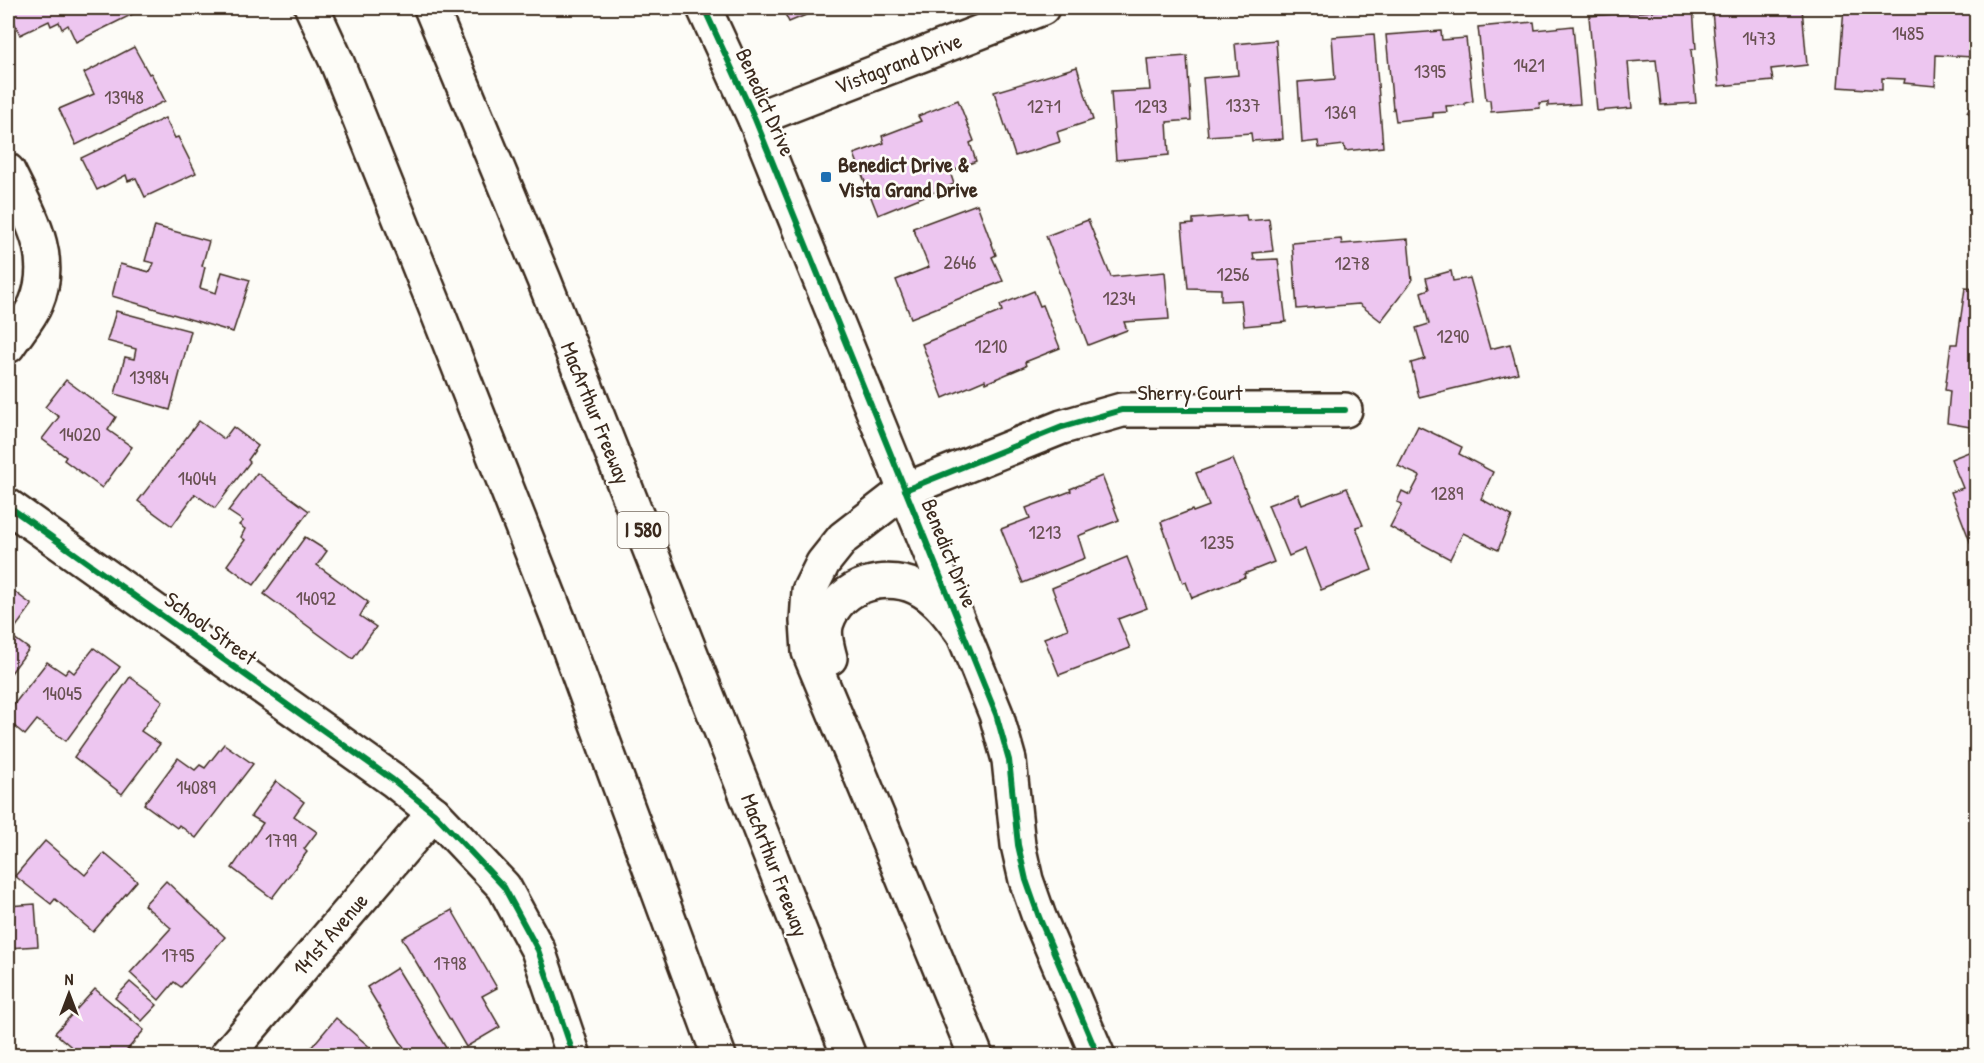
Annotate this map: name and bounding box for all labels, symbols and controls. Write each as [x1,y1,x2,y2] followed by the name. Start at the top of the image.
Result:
[1892,19,1924,46] house number: 1485
[1742,24,1776,51] house number: 1473
[830,25,966,101] street label: Vistagrand Drive
[729,44,803,161] street label: Benedict Drive
[1513,51,1545,78] house number: 1421
[1414,57,1447,84] house number: 1395
[104,83,144,110] house number: 13948
[1225,91,1261,118] house number: 1337
[1027,92,1061,119] house number: 1271
[1135,92,1167,119] house number: 1293
[1324,98,1356,125] house number: 1369
[838,149,978,204] place label: Benedict Drive & Vista Grand Drive
[819,170,833,184] marker: Benedict Drive & Vista Grand Drive
[944,248,976,275] house number: 2646
[1334,249,1370,276] house number: 1278
[1216,260,1250,287] house number: 1256
[1102,284,1136,311] house number: 1234
[1437,322,1469,349] house number: 1290
[975,332,1007,359] house number: 1210
[554,337,638,489] street label: MacArthur Freeway
[129,363,169,390] house number: 13984
[1137,377,1243,407] street label: Sherry Court
[59,420,101,447] house number: 14020
[178,464,216,491] house number: 14044
[1431,479,1463,506] house number: 1289
[915,494,985,612] street label: Benedict Drive
[618,512,668,548] road number: I 580
[1029,518,1061,545] house number: 1213
[1200,528,1235,555] house number: 1235
[159,584,264,672] street label: School Street
[296,584,337,611] house number: 14092
[42,679,82,706] house number: 14045
[176,773,216,800] house number: 14089
[734,789,816,941] street label: MacArthur Freeway
[265,826,297,853] house number: 1799
[286,886,375,982] street label: 141st Avenue
[162,941,195,968] house number: 1795
[433,949,467,976] house number: 1798
[39,964,99,1024] north arrow
[65,968,74,990] text: N

